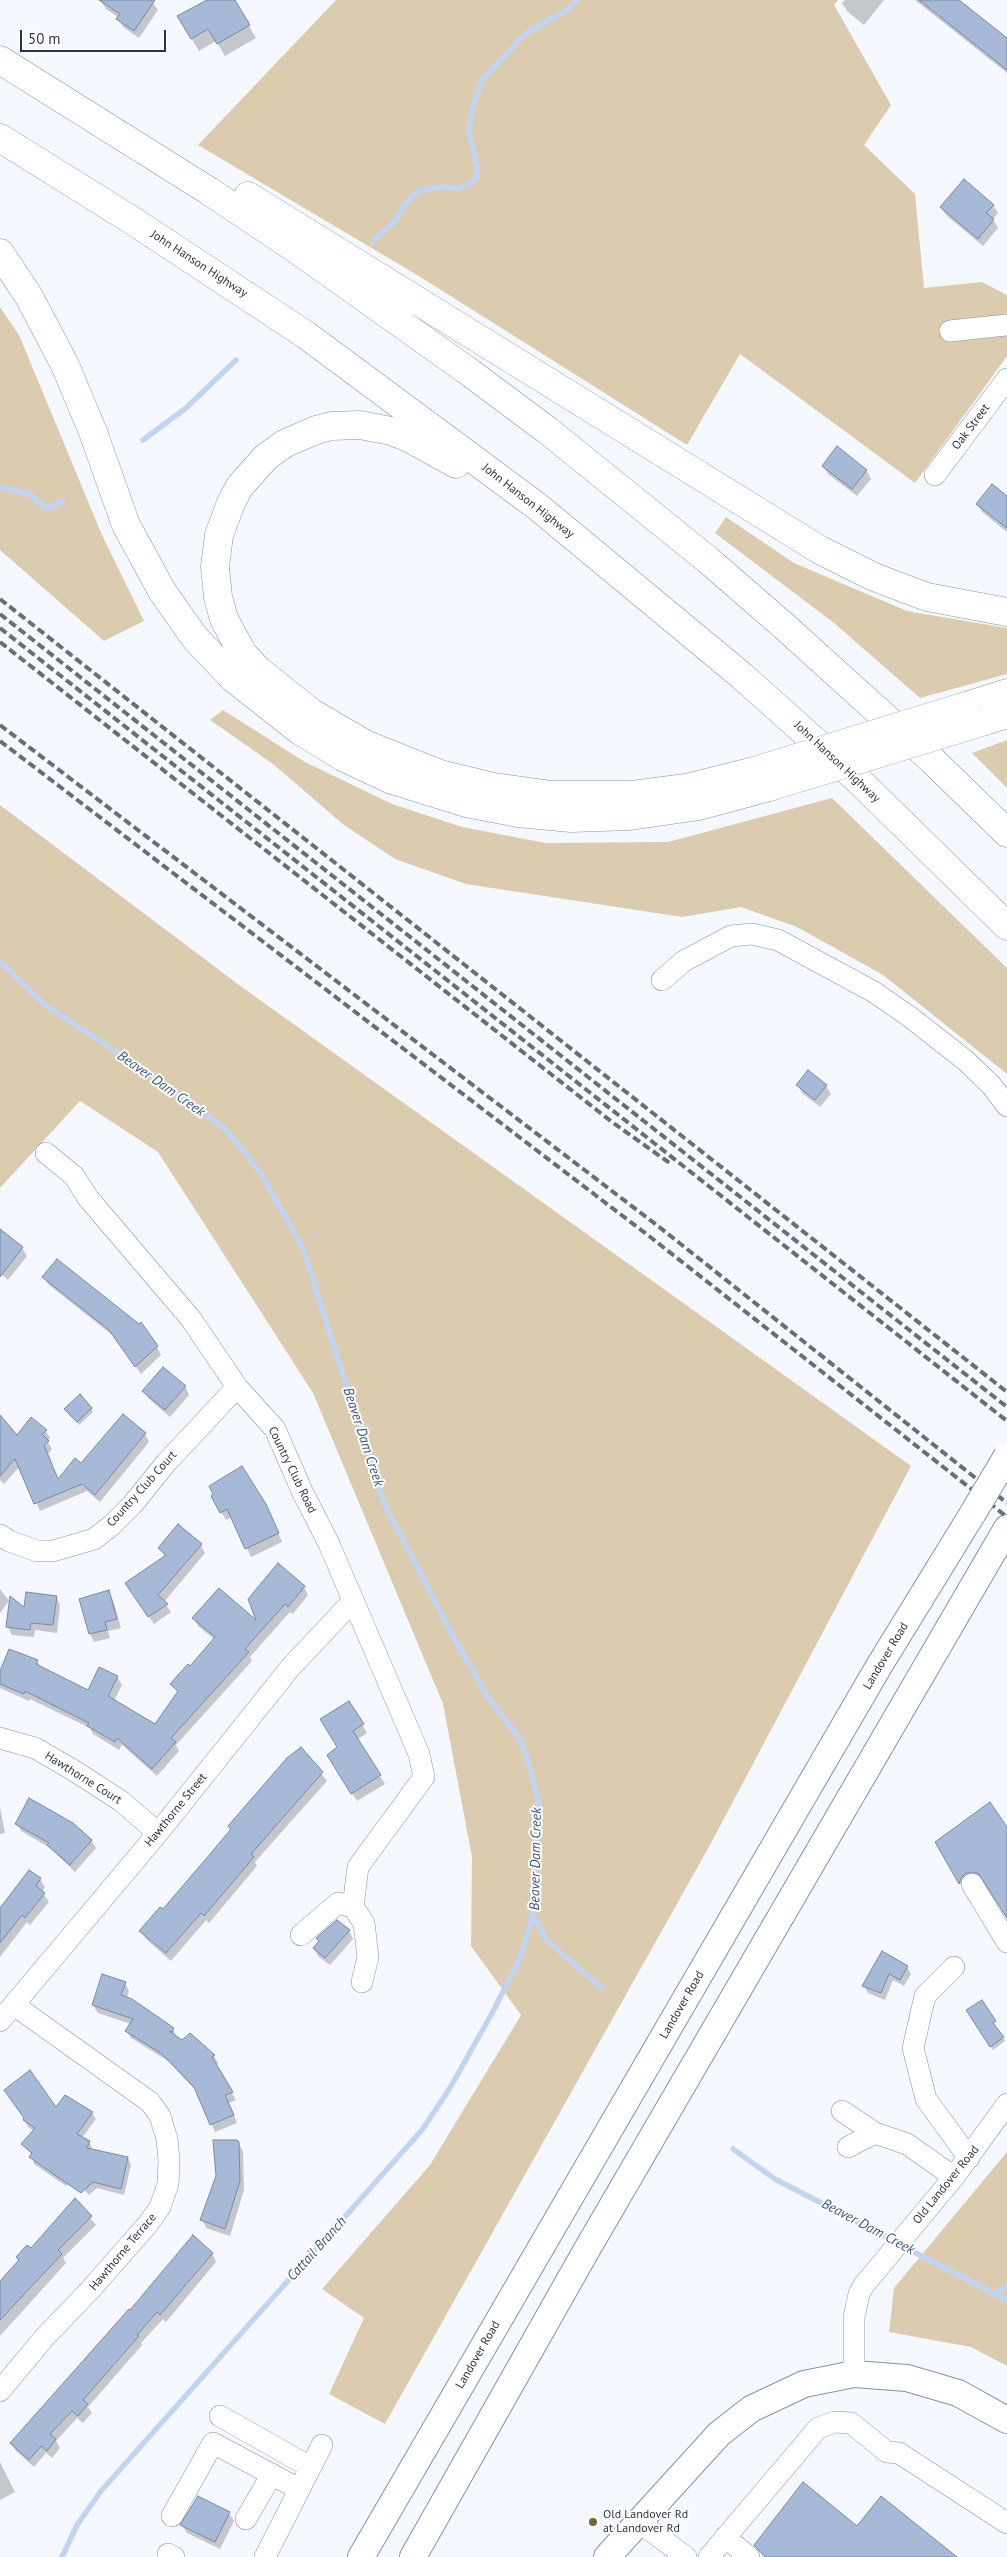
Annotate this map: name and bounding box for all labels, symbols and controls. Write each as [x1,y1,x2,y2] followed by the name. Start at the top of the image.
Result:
[22,20,169,52] scale bar
[28,29,61,48] text: 50 m
[148,227,250,301] street label: John Hanson Highway
[949,401,993,453] street label: Oak Street
[479,461,577,541] street label: John Hanson Highway
[791,718,883,806] street label: John Hanson Highway
[114,1048,208,1120] water label: Beaver Dam Creek
[339,1385,387,1489] water label: Beaver Dam Creek
[265,1424,319,1516] street label: Country Club Road
[104,1448,180,1530] street label: Country Club Court
[860,1620,912,1692] street label: Landover Road
[42,1749,124,1807] street label: Hawthorne Court
[142,1770,210,1850] street label: Hawthorne Street
[527,1807,545,1911] water label: Beaver Dam Creek
[657,1969,707,2041] street label: Landover Road
[910,2143,982,2227] street label: Old Landover Road
[819,2195,917,2259] water label: Beaver Dam Creek
[86,2210,160,2294] street label: Hawthorne Terrace
[284,2214,350,2284] water label: Cattail Branch
[453,2319,503,2391] street label: Landover Road
[603,2508,688,2536] place label: Old Landover Rd at Landover Rd
[587,2516,599,2528] marker: Old Landover Rd at Landover Rd

